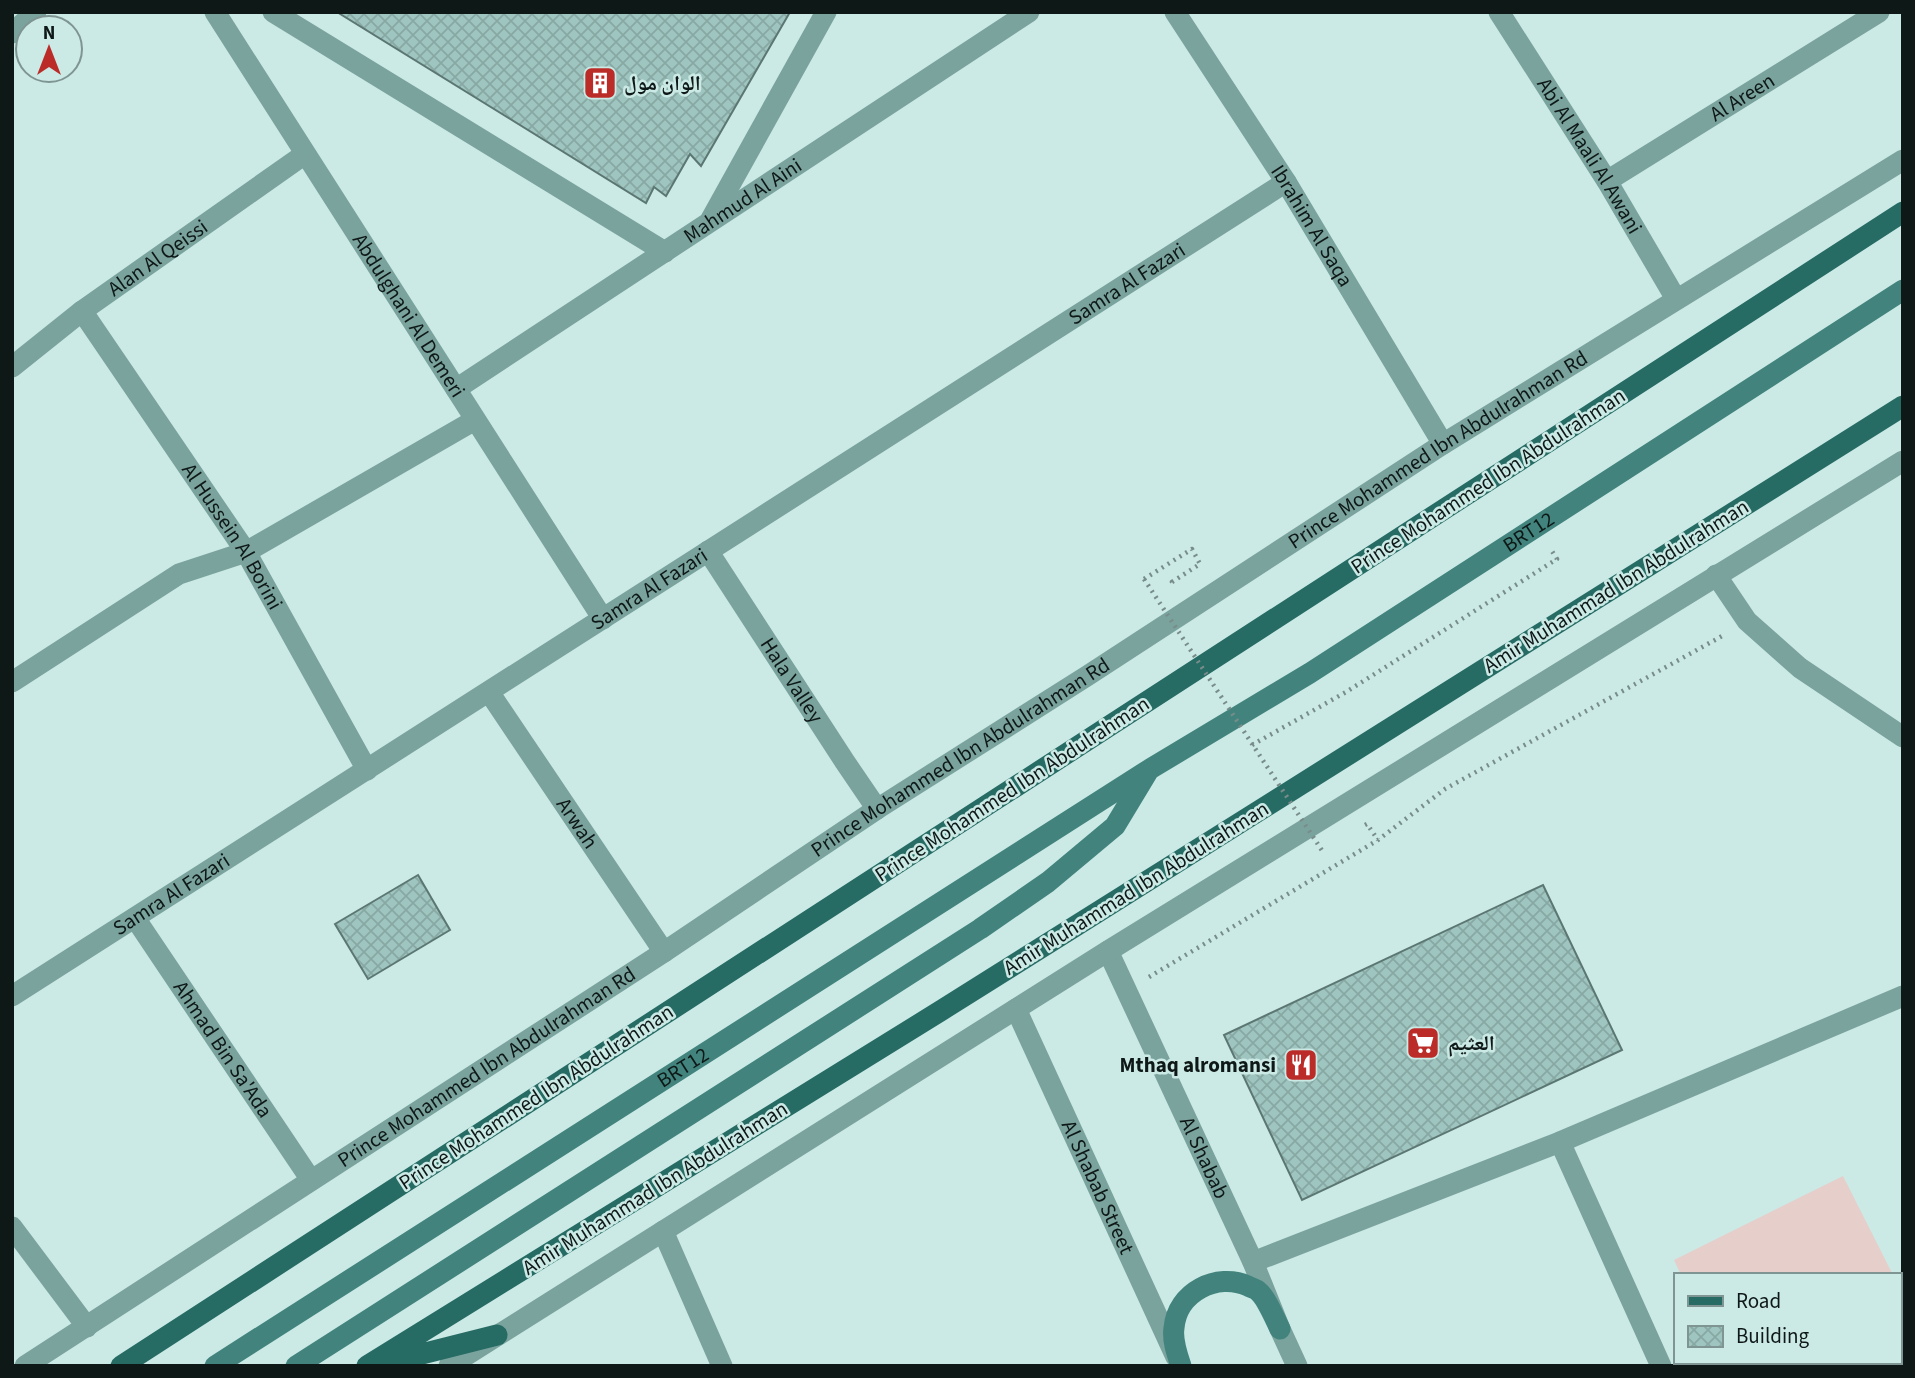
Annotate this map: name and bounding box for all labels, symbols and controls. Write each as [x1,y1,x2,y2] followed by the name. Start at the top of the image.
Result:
[14,14,84,84] north arrow
[43,20,55,47] text: N
[581,64,619,102] building icon: الوان مول
[1704,65,1780,129] street label: Al Areen
[624,68,701,98] place label: الوان مول
[1530,72,1650,239] street label: Abi Al Maali Al Awani
[677,150,808,250] street label: Mahmud Al Aini
[1264,159,1360,293] street label: Ibrahim Al Saqa
[101,212,214,304] street label: Alan Al Qeissi
[345,227,473,403] street label: Abdulghani Al Demeri
[1063,235,1191,332] street label: Samra Al Fazari
[1282,347,1592,553] street label: Prince Mohammed Ibn Abdulrahman Rd
[1346,383,1630,579] street label: Prince Mohammed Ibn Abdulrahman
[175,457,290,615] street label: Al Hussein Al Borini
[1477,492,1755,680] street label: Amir Muhammad Ibn Abdulrahman
[1497,504,1560,560] street label: BRT12
[585,540,713,638] street label: Samra Al Fazari
[753,632,831,729] street label: Hala Valley
[807,651,1113,863] street label: Prince Mohammed Ibn Abdulrahman Rd
[870,691,1154,887] street label: Prince Mohammed Ibn Abdulrahman
[549,791,605,855] street label: Arwah
[997,794,1275,982] street label: Amir Muhammad Ibn Abdulrahman
[107,846,236,943] street label: Samra Al Fazari
[333,961,639,1173] street label: Prince Mohammed Ibn Abdulrahman Rd
[166,975,280,1124] street label: Ahmad Bin Sa'Ada
[394,999,678,1195] street label: Prince Mohammed Ibn Abdulrahman
[1404,1024,1442,1062] supermarket icon: العثيم
[1448,1028,1495,1058] place label: العثيم
[651,1040,715,1095] street label: BRT12
[1282,1046,1320,1084] restaurant icon: Mthaq alromansi
[1120,1050,1276,1080] place label: Mthaq alromansi
[516,1094,794,1282] street label: Amir Muhammad Ibn Abdulrahman
[1172,1112,1236,1204] street label: Al Shabab
[1054,1115,1142,1259] street label: Al Shabab Street
[1674,1273,1901,1364] legend
[1736,1286,1781,1316] text: Road
[1736,1321,1810,1351] text: Building

